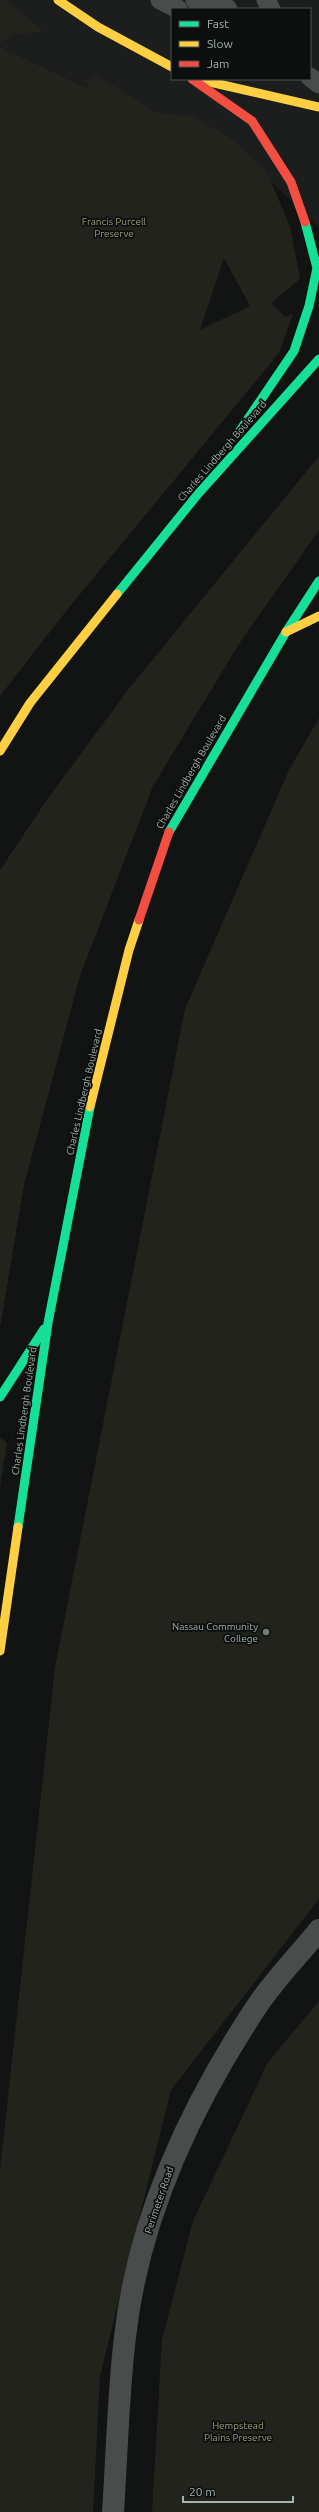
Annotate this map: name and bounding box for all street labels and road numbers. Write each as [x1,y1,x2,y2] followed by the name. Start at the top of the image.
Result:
[175,399,269,503] street label: Charles Lindbergh Boulevard
[154,713,228,831] street label: Charles Lindbergh Boulevard
[64,1028,104,1156] street label: Charles Lindbergh Boulevard
[10,1346,38,1476] street label: Charles Lindbergh Boulevard
[142,2165,176,2235] street label: Perimeter Road

